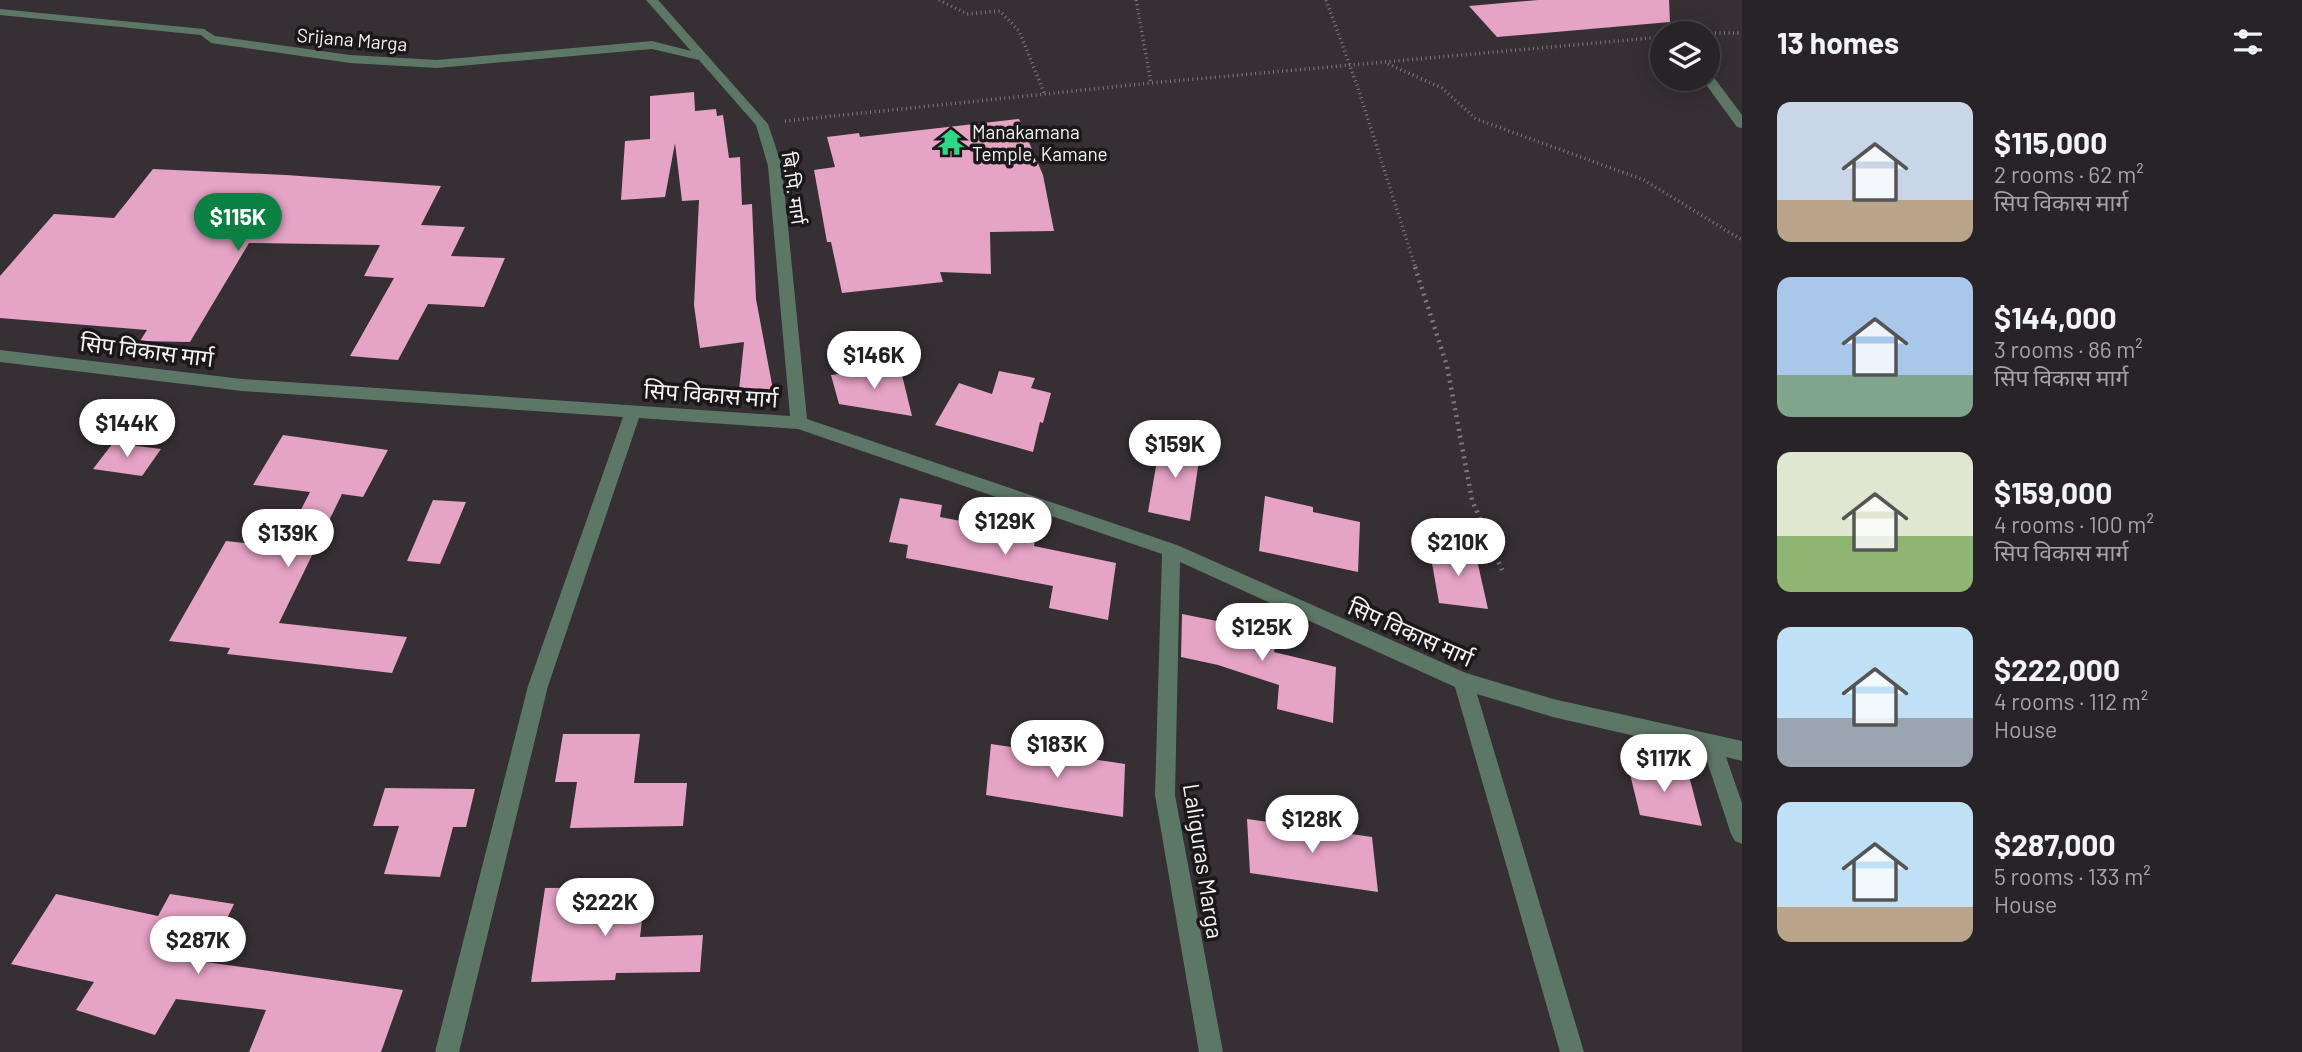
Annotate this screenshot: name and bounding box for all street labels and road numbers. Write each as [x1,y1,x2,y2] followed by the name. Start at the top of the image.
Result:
[296,23,408,55] street label: Srijana Marga
[778,150,811,227] street label: बि.पि. मार्ग
[79,328,216,372] street label: सिप विकास मार्ग
[643,375,780,413] street label: सिप विकास मार्ग
[1344,592,1479,673] street label: सिप विकास मार्ग
[1178,781,1230,941] street label: Laliguras Marga

